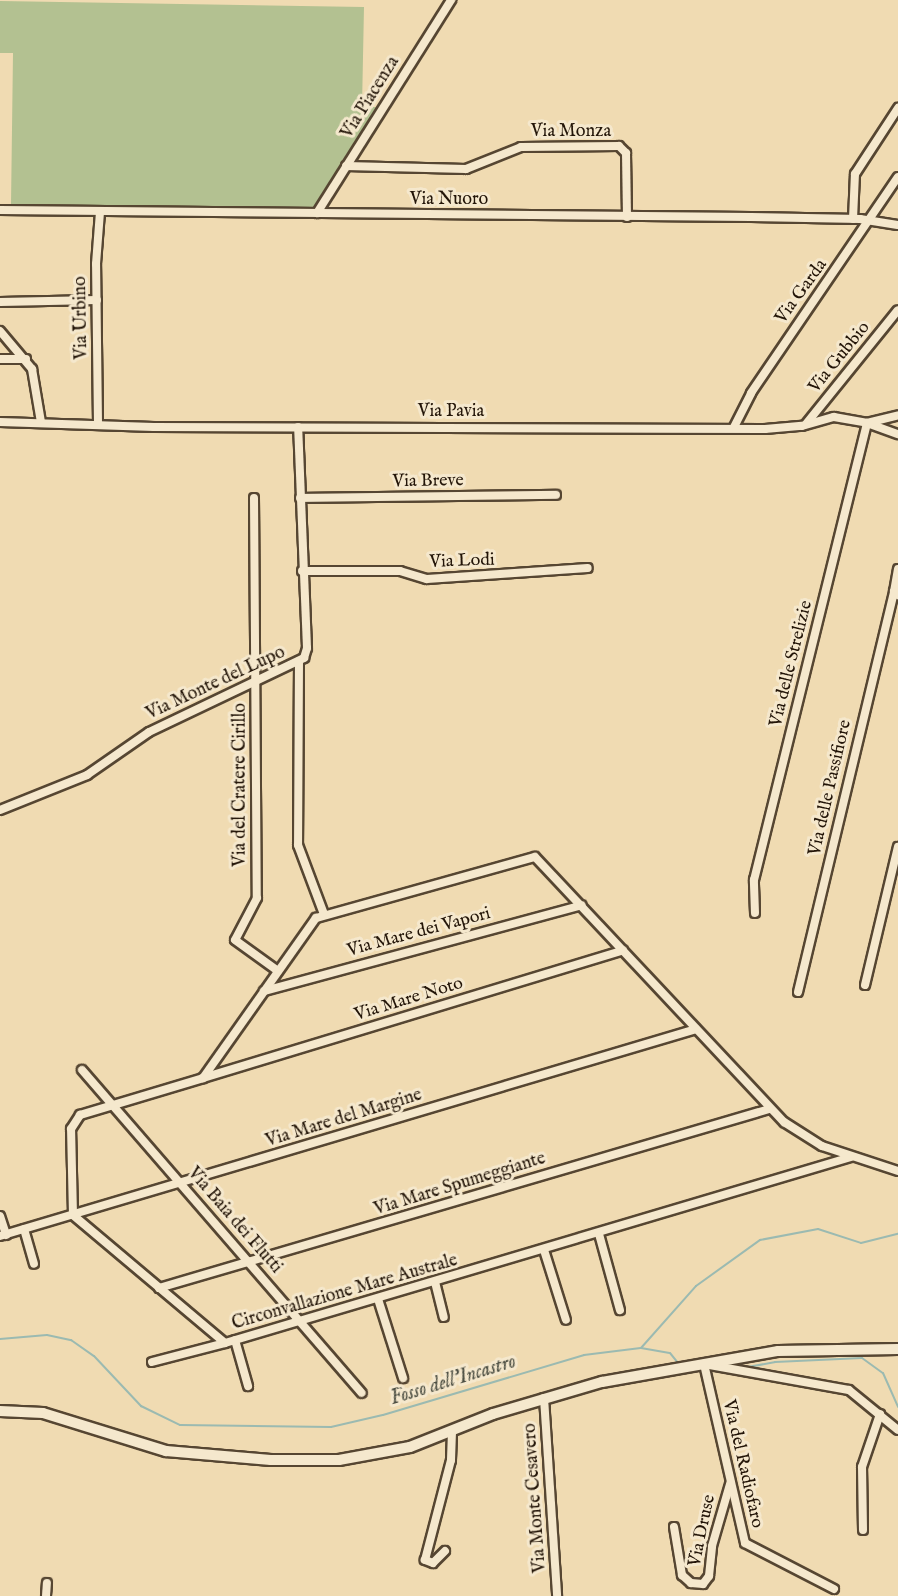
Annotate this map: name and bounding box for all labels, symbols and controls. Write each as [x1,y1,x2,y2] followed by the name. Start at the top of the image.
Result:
[337,53,405,143] street label: Via Piacenza
[531,121,611,143] street label: Via Monza
[410,189,488,211] street label: Via Nuoro
[771,256,833,328] street label: Via Garda
[70,276,94,360] street label: Via Urbino
[805,318,875,398] street label: Via Gubbio
[418,401,484,423] street label: Via Pavia
[392,471,464,493] street label: Via Breve
[429,550,495,574] street label: Via Lodi
[766,599,818,729] street label: Via delle Strelizie
[143,642,289,726] street label: Via Monte del Lupo
[230,703,252,867] street label: Via del Cratere Cirillo
[805,718,857,858] street label: Via delle Passifiore
[345,903,493,963] street label: Via Mare dei Vapori
[352,973,466,1027] street label: Via Mare Noto
[263,1085,425,1153] street label: Via Mare del Margine
[372,1149,548,1221] street label: Via Mare Spumeggiante
[182,1163,286,1279] street label: Via Baia dei Flutti
[230,1250,460,1336] street label: Circonvallazione Mare Australe
[387,1350,519,1410] water label: Fosso dell'Incastro
[717,1398,767,1530] street label: Via del Radiofaro
[520,1422,552,1574] street label: Via Monte Cesavero
[685,1493,721,1569] street label: Via Druse

